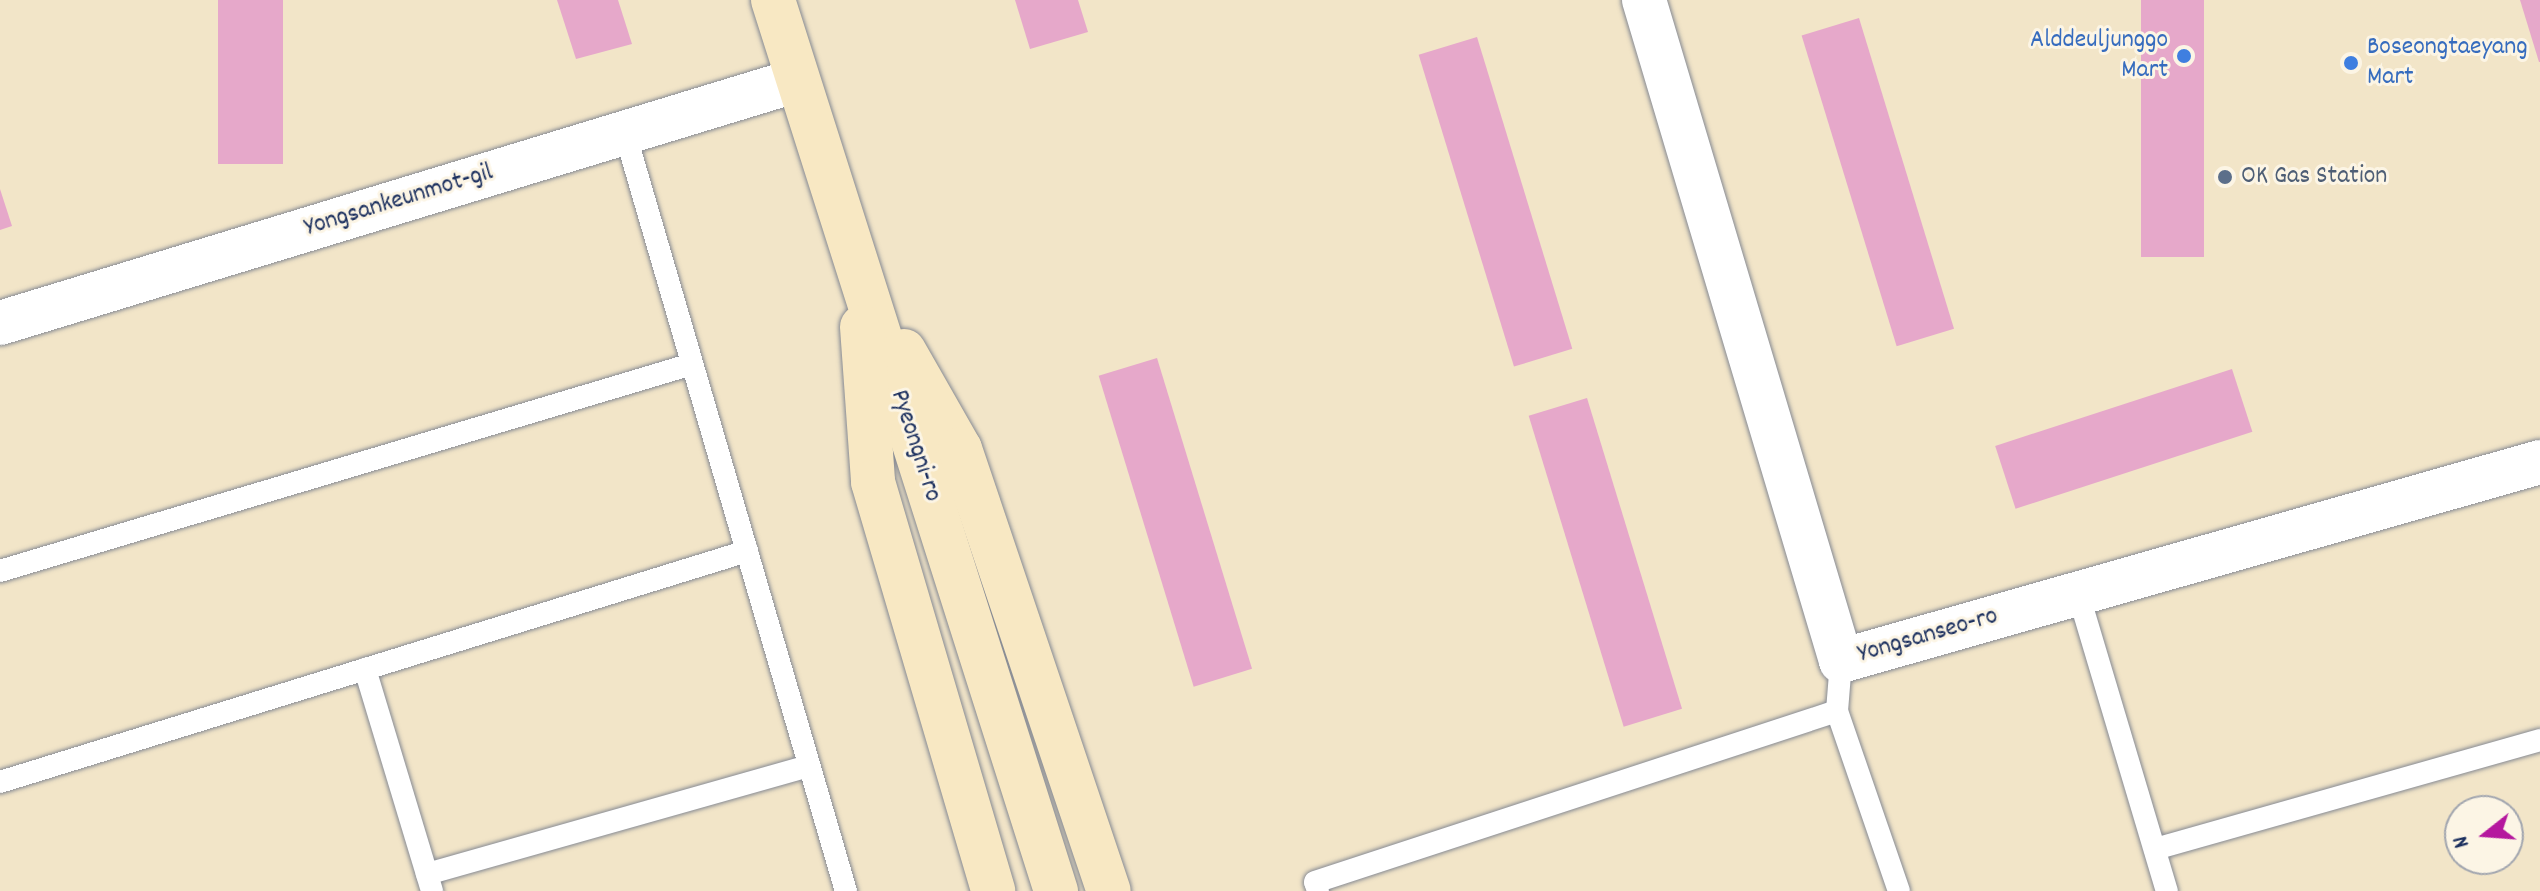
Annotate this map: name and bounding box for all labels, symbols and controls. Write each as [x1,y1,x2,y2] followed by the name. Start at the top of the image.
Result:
[2030,25,2168,86] place label: Alddeuljunggo Mart
[2367,32,2528,94] place label: Boseongtaeyang Mart
[2175,47,2193,65] marker: Alddeuljunggo Mart
[2342,54,2360,72] marker: Boseongtaeyang Mart
[301,158,497,244] street label: Yongsankeunmot-gil
[2241,161,2387,193] place label: OK Gas Station
[2216,168,2234,186] marker: OK Gas Station
[882,386,948,506] street label: Pyeongni-ro
[1855,601,2001,671] street label: Yongsanseo-ro
[2444,795,2524,875] north arrow
[2446,832,2479,851] text: N

